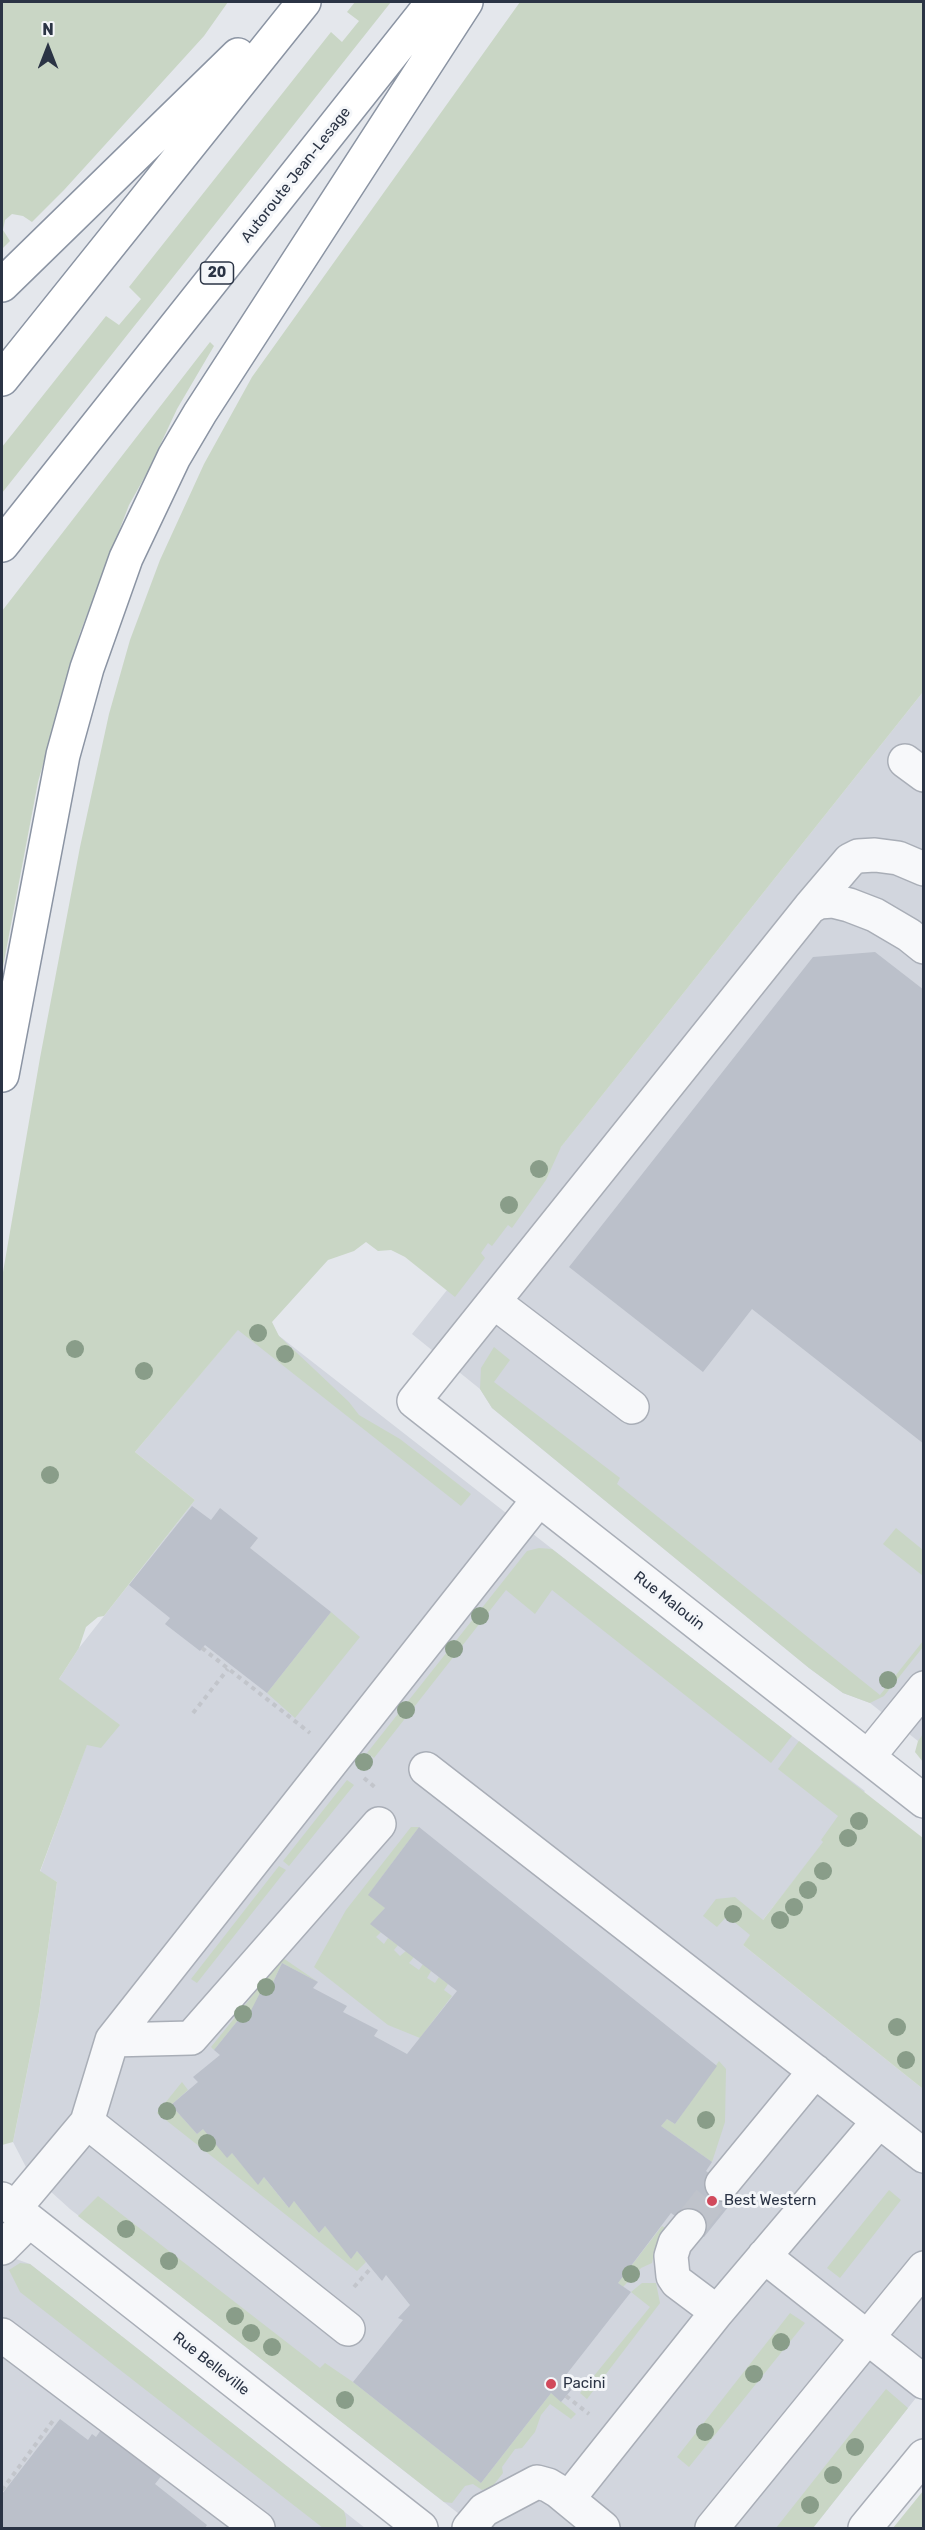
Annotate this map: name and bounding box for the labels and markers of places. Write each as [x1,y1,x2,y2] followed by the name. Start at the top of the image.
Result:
[724,2192,816,2210] place label: Best Western
[705,2194,719,2208] marker: Best Western
[563,2375,605,2393] place label: Pacini
[544,2377,558,2391] marker: Pacini

